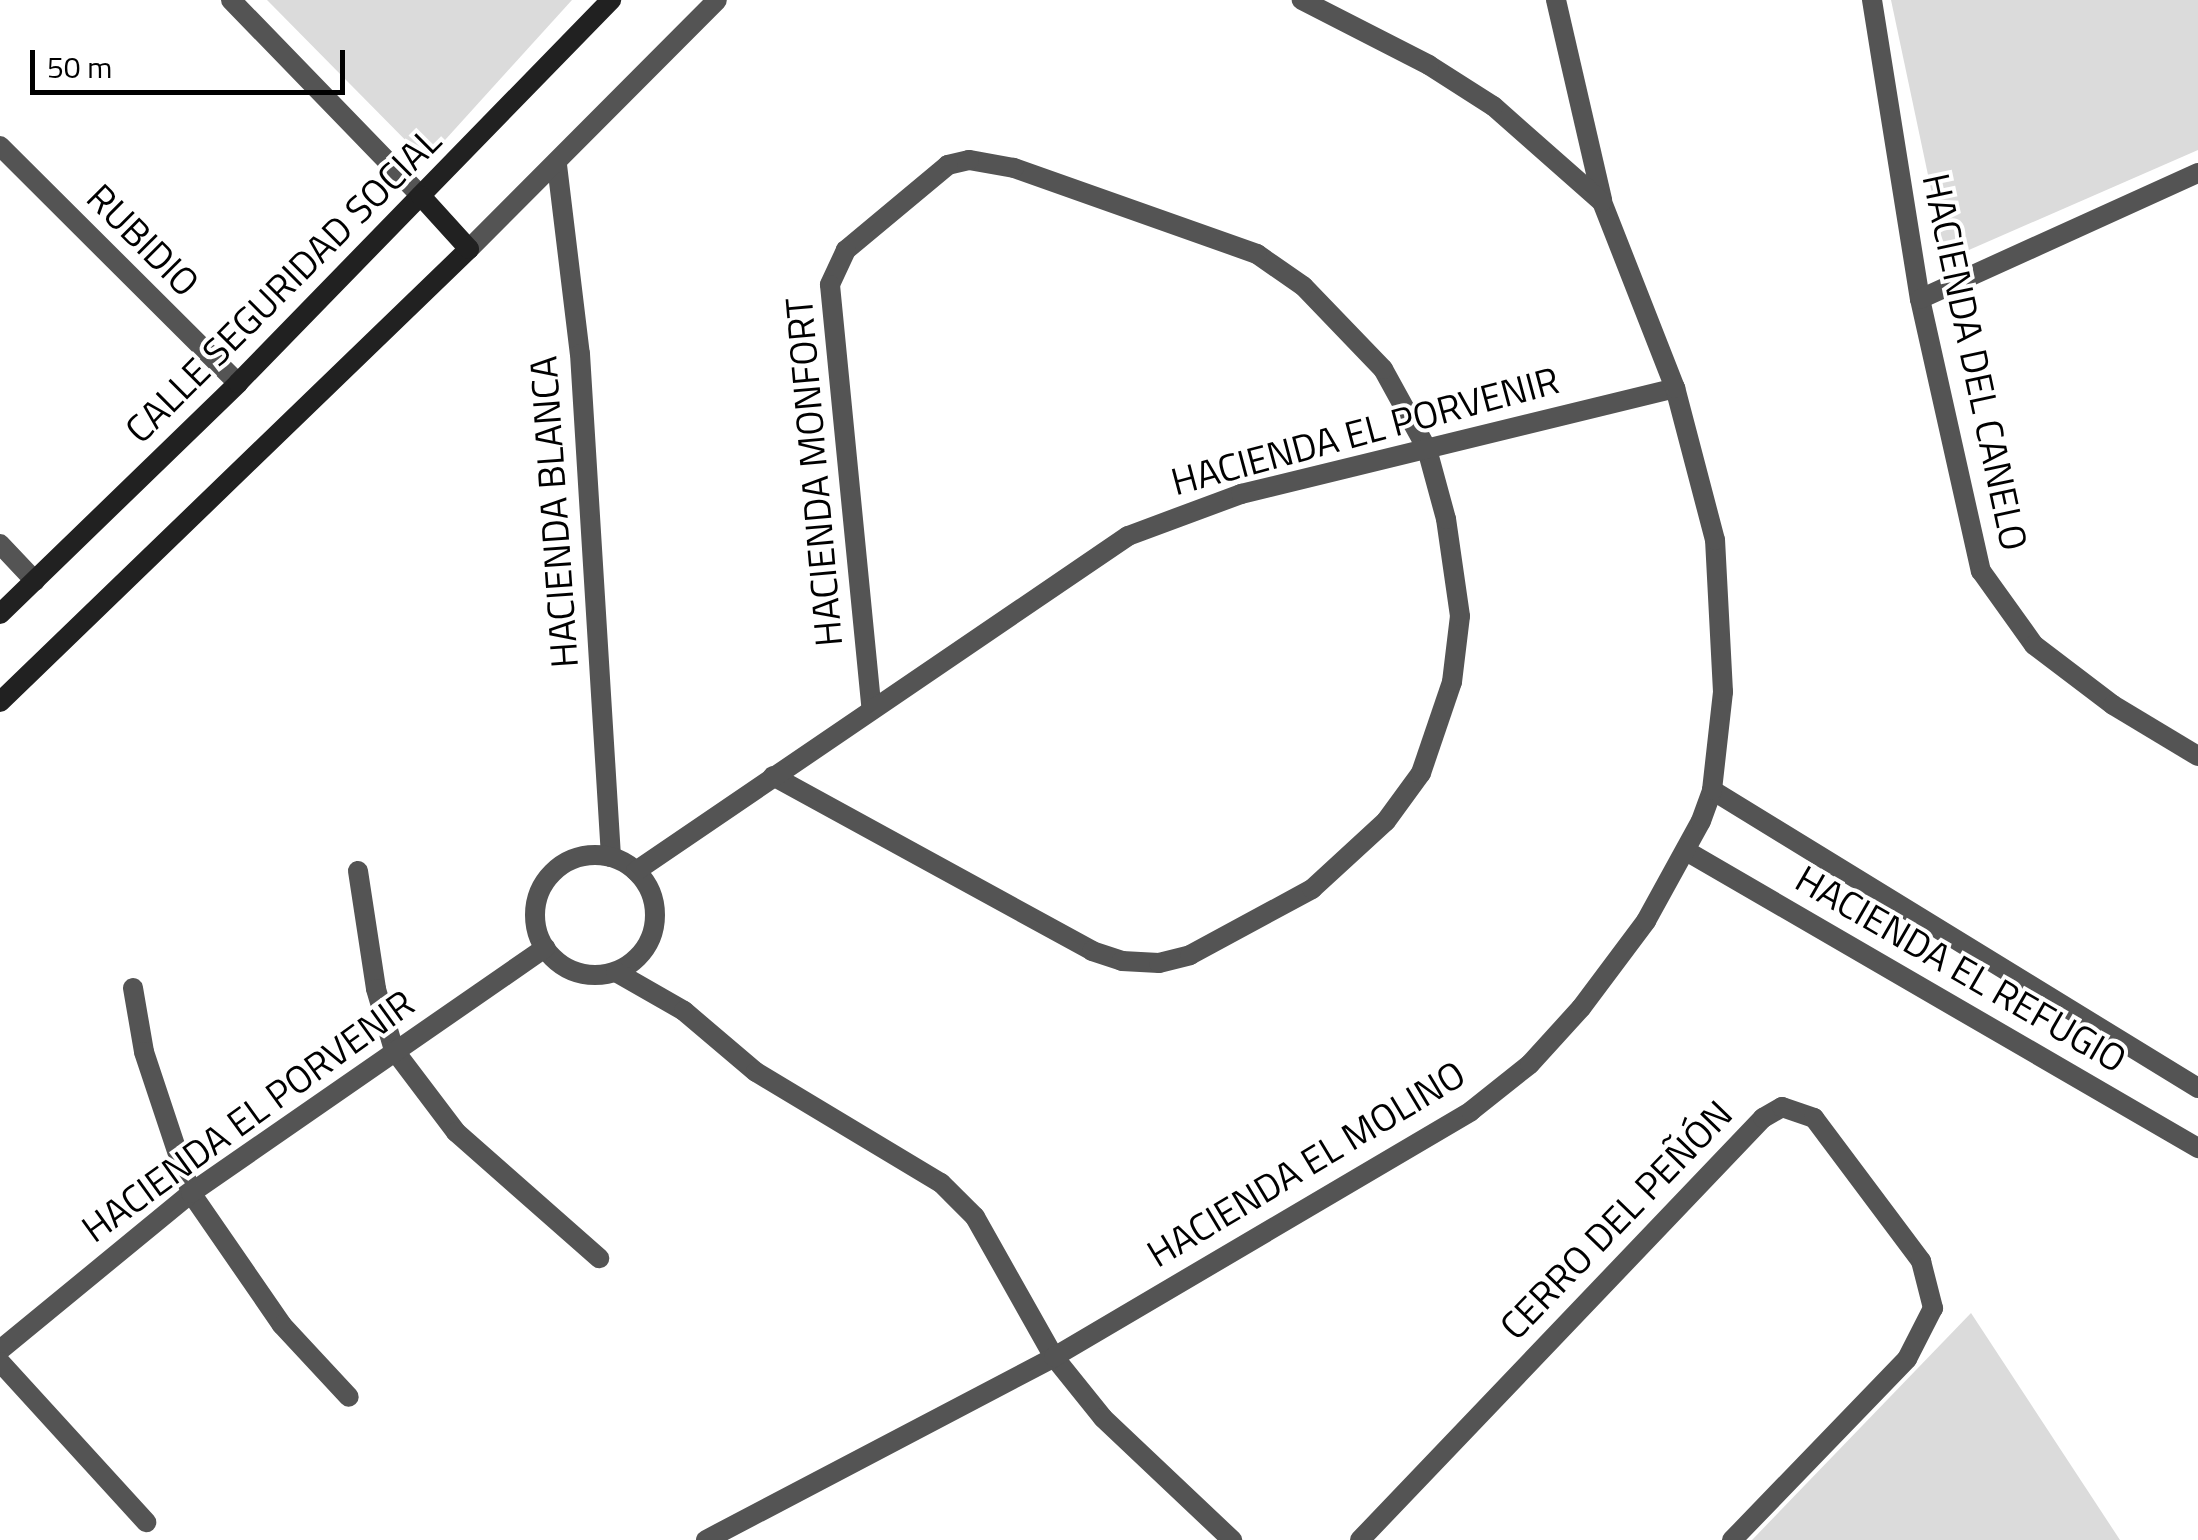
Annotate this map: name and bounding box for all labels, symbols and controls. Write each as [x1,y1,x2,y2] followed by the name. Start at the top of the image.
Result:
[35,30,350,92] scale bar
[47,44,112,90] text: 50 m
[116,118,450,452] street label: CALLE SEGURIDAD SOCIAL
[1913,169,2037,555] street label: HACIENDA DEL CANELO
[78,175,208,305] street label: RUBIDIO
[776,296,852,648] street label: HACIENDA MONFORT
[520,354,588,670] street label: HACIENDA BLANCA
[1166,357,1564,505] street label: HACIENDA EL PORVENIR
[1788,856,2134,1082] street label: HACIENDA EL REFUGIO
[73,980,423,1252] street label: HACIENDA EL PORVENIR
[1139,1051,1473,1277] street label: HACIENDA EL MOLINO
[1491,1091,1741,1349] street label: CERRO DEL PEÑÓN

